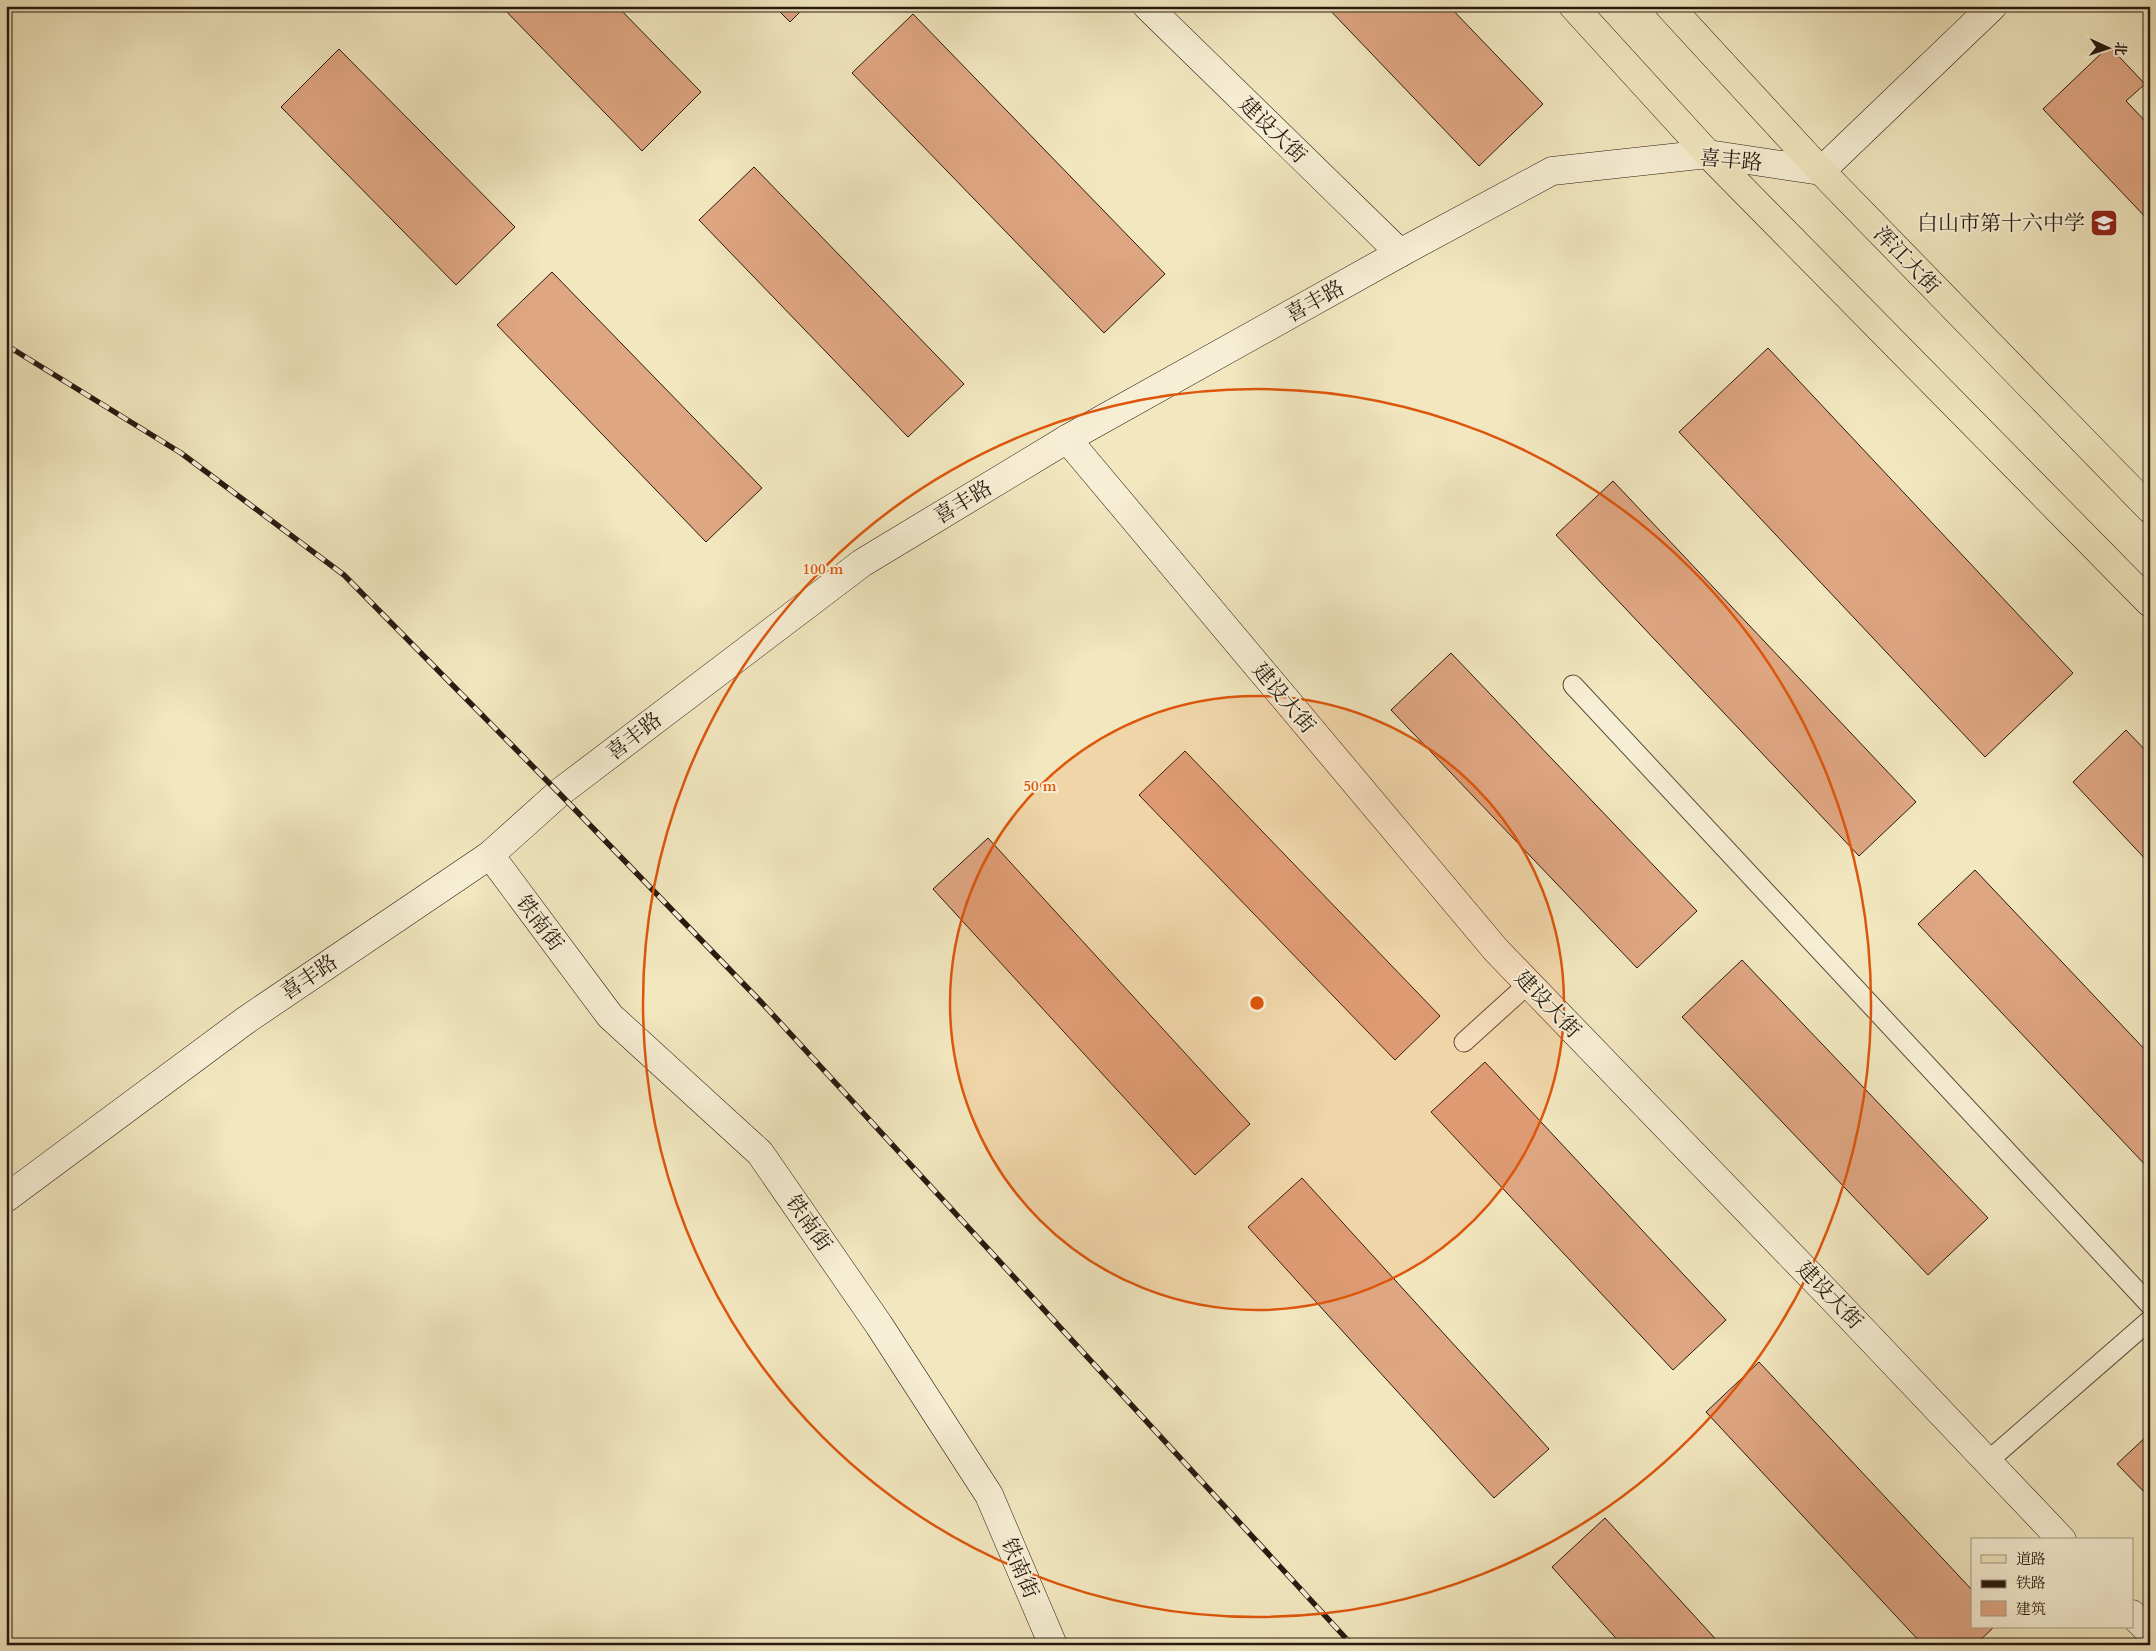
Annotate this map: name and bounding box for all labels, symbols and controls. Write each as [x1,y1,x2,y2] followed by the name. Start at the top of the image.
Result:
[2084,22,2134,72] north arrow
[2111,41,2130,56] text: 北
[1232,91,1313,170] street label: 建设大街
[1698,143,1764,178] street label: 喜丰路
[2089,208,2119,238] school or university icon: 白山市第十六中学
[1917,209,2085,238] place label: 白山市第十六中学
[1867,220,1946,301] street label: 浑江大街
[1281,273,1350,329] street label: 喜丰路
[929,474,998,531] street label: 喜丰路
[803,559,844,579] text: 100 m
[1246,657,1322,740] street label: 建设大街
[601,706,668,767] street label: 喜丰路
[1023,776,1057,796] text: 50 m
[509,889,570,957] street label: 铁南街
[275,948,344,1007] street label: 喜丰路
[1508,964,1587,1045] street label: 建设大街
[1248,994,1266,1012] centre of rings
[779,1189,839,1257] street label: 铁南街
[1790,1255,1869,1336] street label: 建设大街
[994,1534,1045,1603] street label: 铁南街
[1971,1538,2134,1628] legend
[2016,1549,2046,1569] text: 道路
[2016,1573,2046,1593] text: 铁路
[2016,1599,2046,1619] text: 建筑

